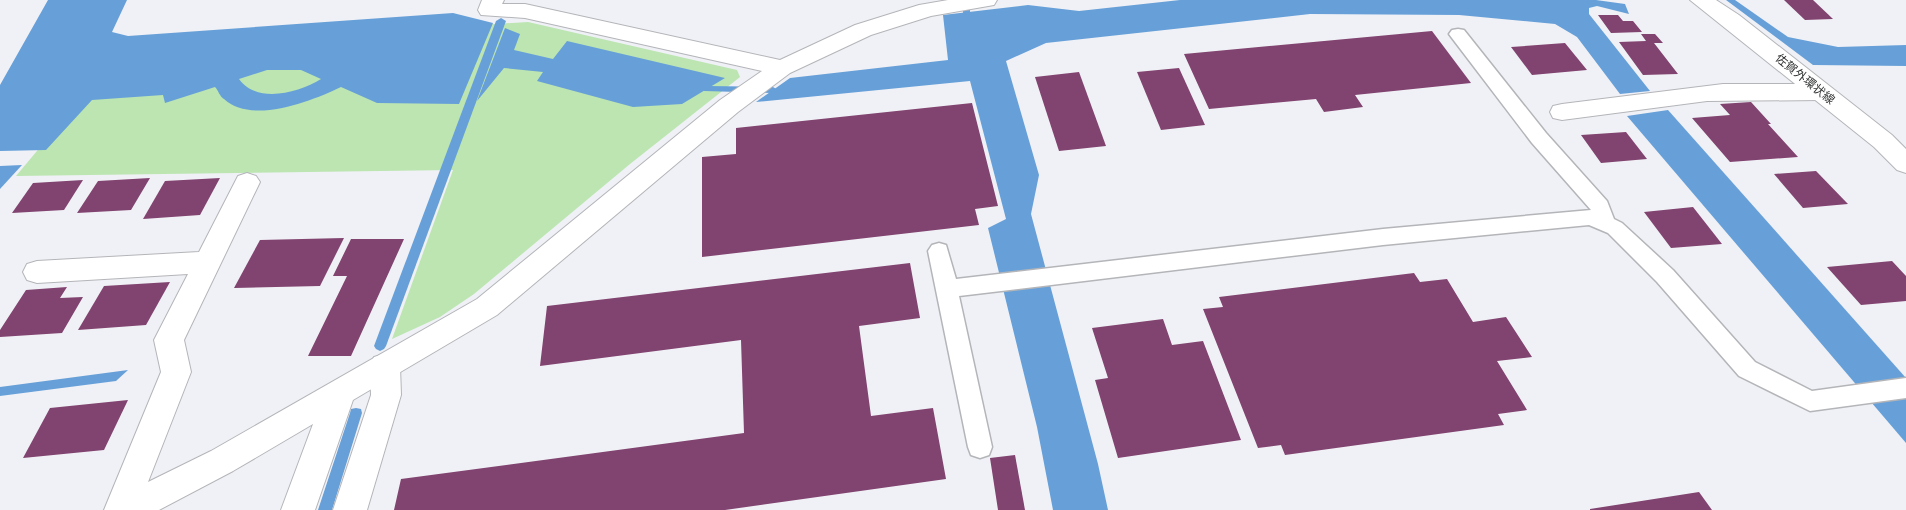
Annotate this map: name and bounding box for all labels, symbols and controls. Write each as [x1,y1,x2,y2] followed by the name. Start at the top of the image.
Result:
[1773,51,1837,107] street label: 佐賀外環状線

